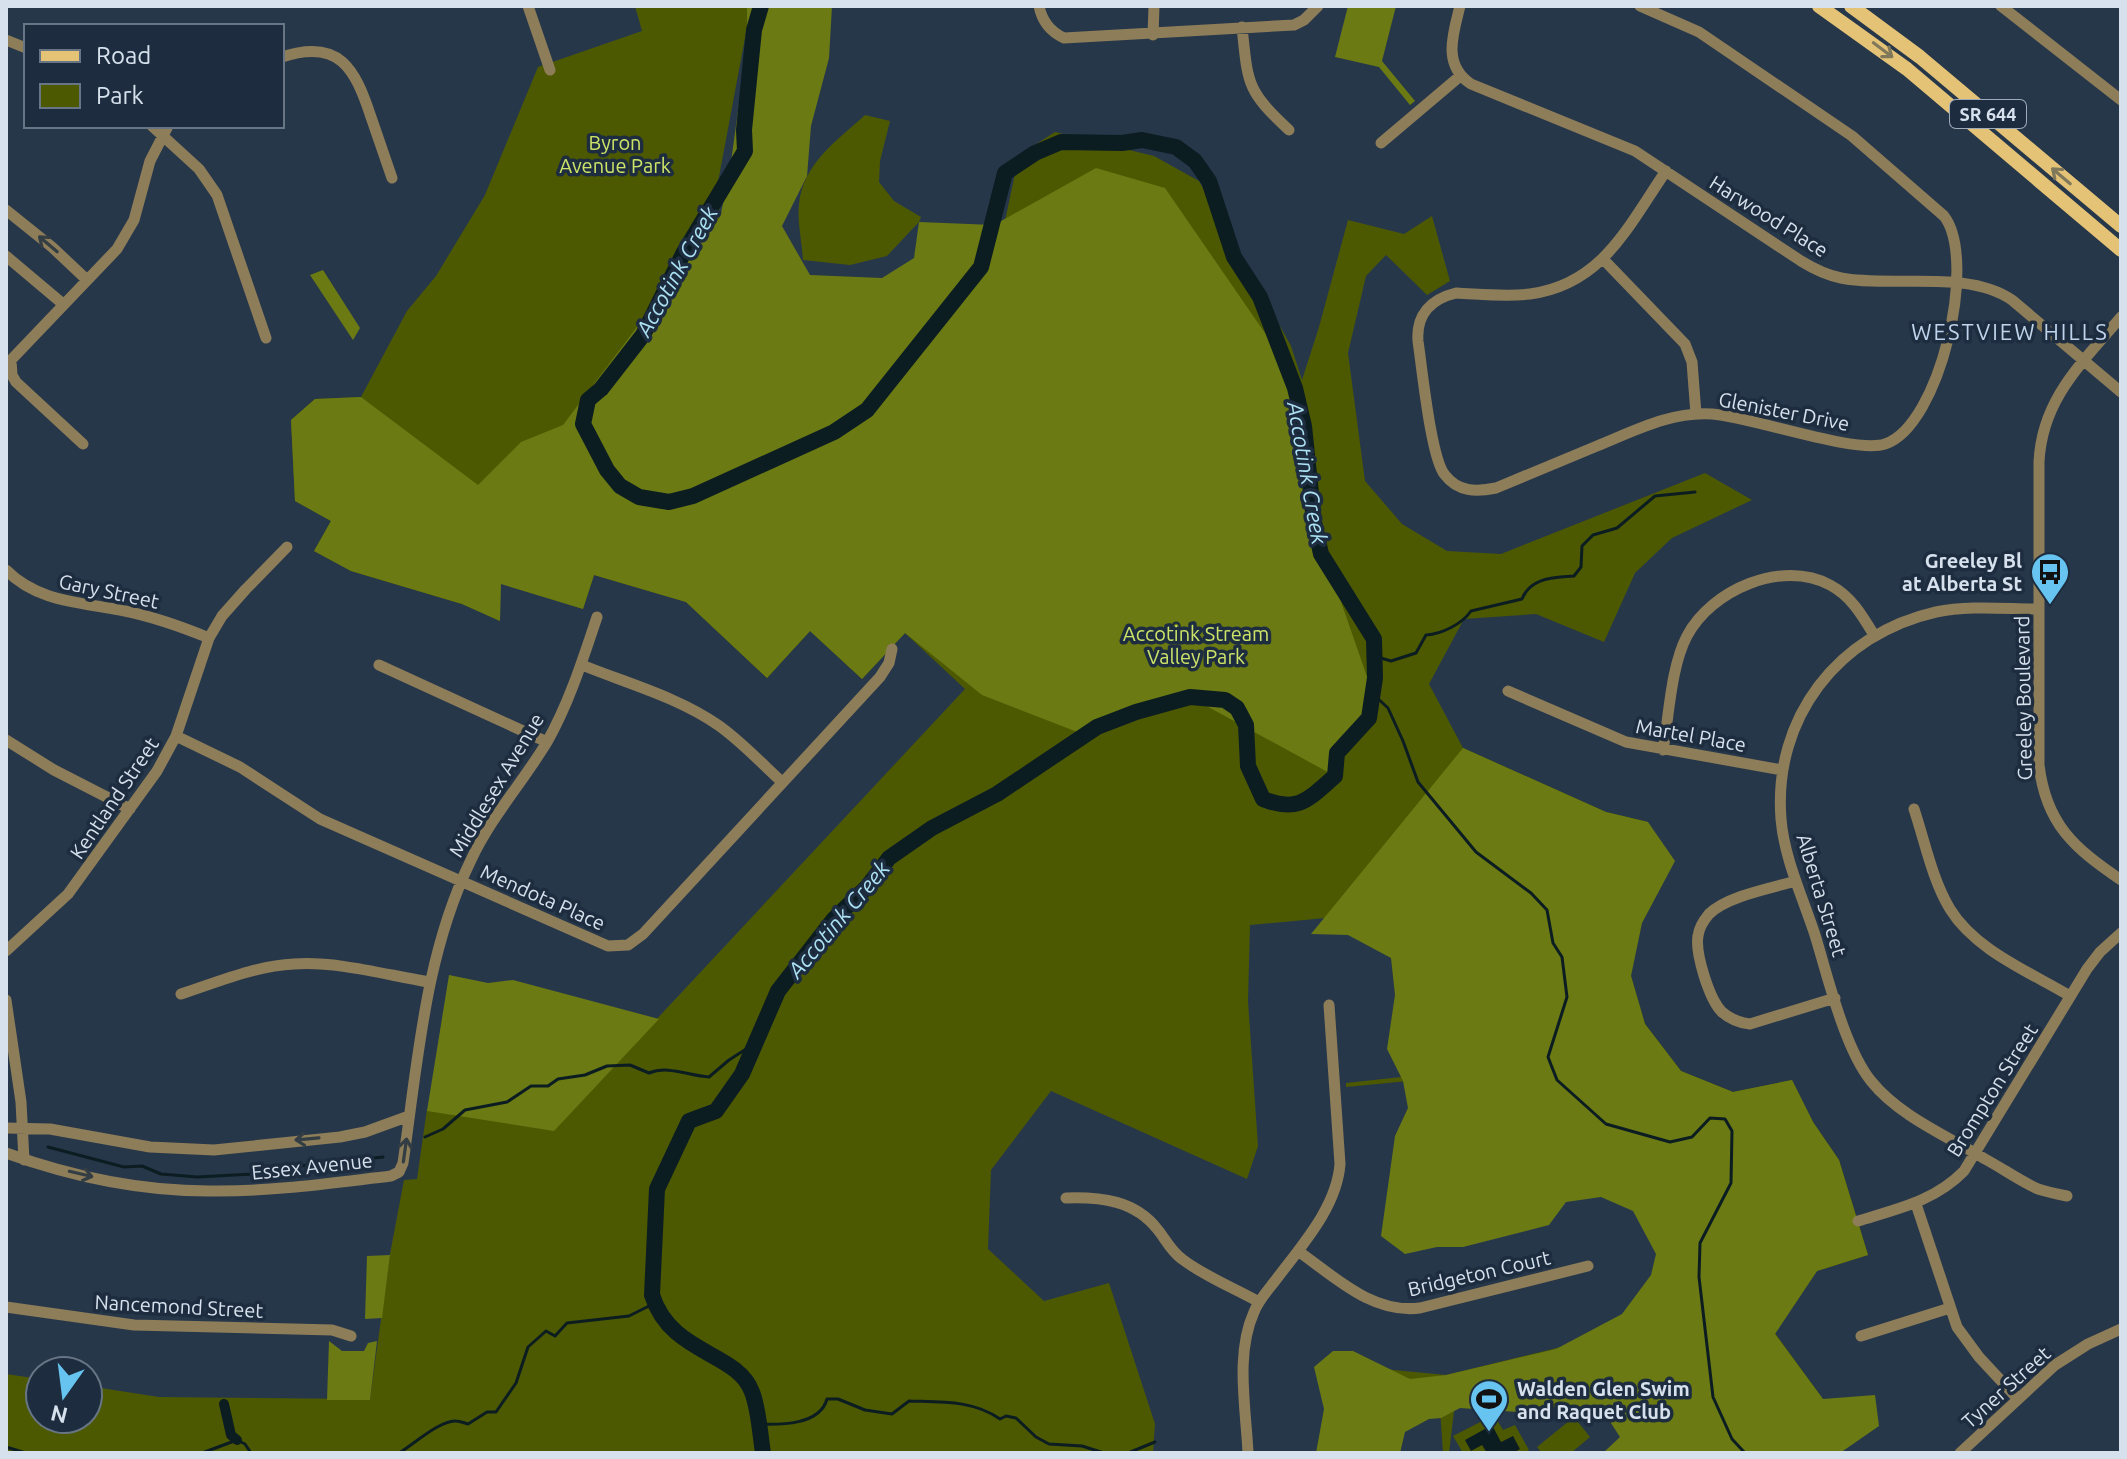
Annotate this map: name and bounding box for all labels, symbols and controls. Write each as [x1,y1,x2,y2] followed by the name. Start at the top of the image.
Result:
[24,24,284,128] legend
[96,42,151,69] text: Road
[1872,42,1894,59] one-way arrow
[96,82,144,109] text: Park
[1950,100,2026,128] road number: SR 644
[559,131,671,177] park label: Byron Avenue Park
[2052,167,2072,185] one-way arrow
[1706,170,1832,262] street label: Harwood Place
[630,201,722,341] water label: Accotink Creek
[38,235,58,253] one-way arrow
[1911,319,2109,344] district label: WESTVIEW HILLS
[1717,387,1851,435] street label: Glenister Drive
[1283,399,1333,547] water label: Accotink Creek
[1902,549,2022,595] place label: Greeley Bl at Alberta St
[2029,551,2071,606] bus stop icon: Greeley Bl at Alberta St
[57,569,161,613] street label: Gary Street
[2010,615,2036,781] street label: Greeley Boulevard
[1123,622,1269,668] park label: Accotink Stream Valley Park
[444,709,548,861] street label: Middlesex Avenue
[1634,714,1748,756] street label: Martel Place
[65,733,163,863] street label: Kentland Street
[1792,831,1852,959] street label: Alberta Street
[781,855,894,983] water label: Accotink Creek
[477,859,609,935] street label: Mendota Place
[1942,1019,2042,1161] street label: Brompton Street
[294,1132,321,1147] one-way arrow
[398,1138,413,1163] one-way arrow
[250,1148,374,1184] street label: Essex Avenue
[68,1167,94,1182] one-way arrow
[1405,1245,1553,1301] street label: Bridgeton Court
[94,1290,264,1322] street label: Nancemond Street
[1957,1341,2055,1433] street label: Tyner Street
[24,1355,104,1435] north arrow
[1517,1377,1690,1423] place label: Walden Glen Swim and Raquet Club
[1468,1378,1510,1433] sports icon: Walden Glen Swim and Raquet Club
[48,1401,70,1429] text: N

